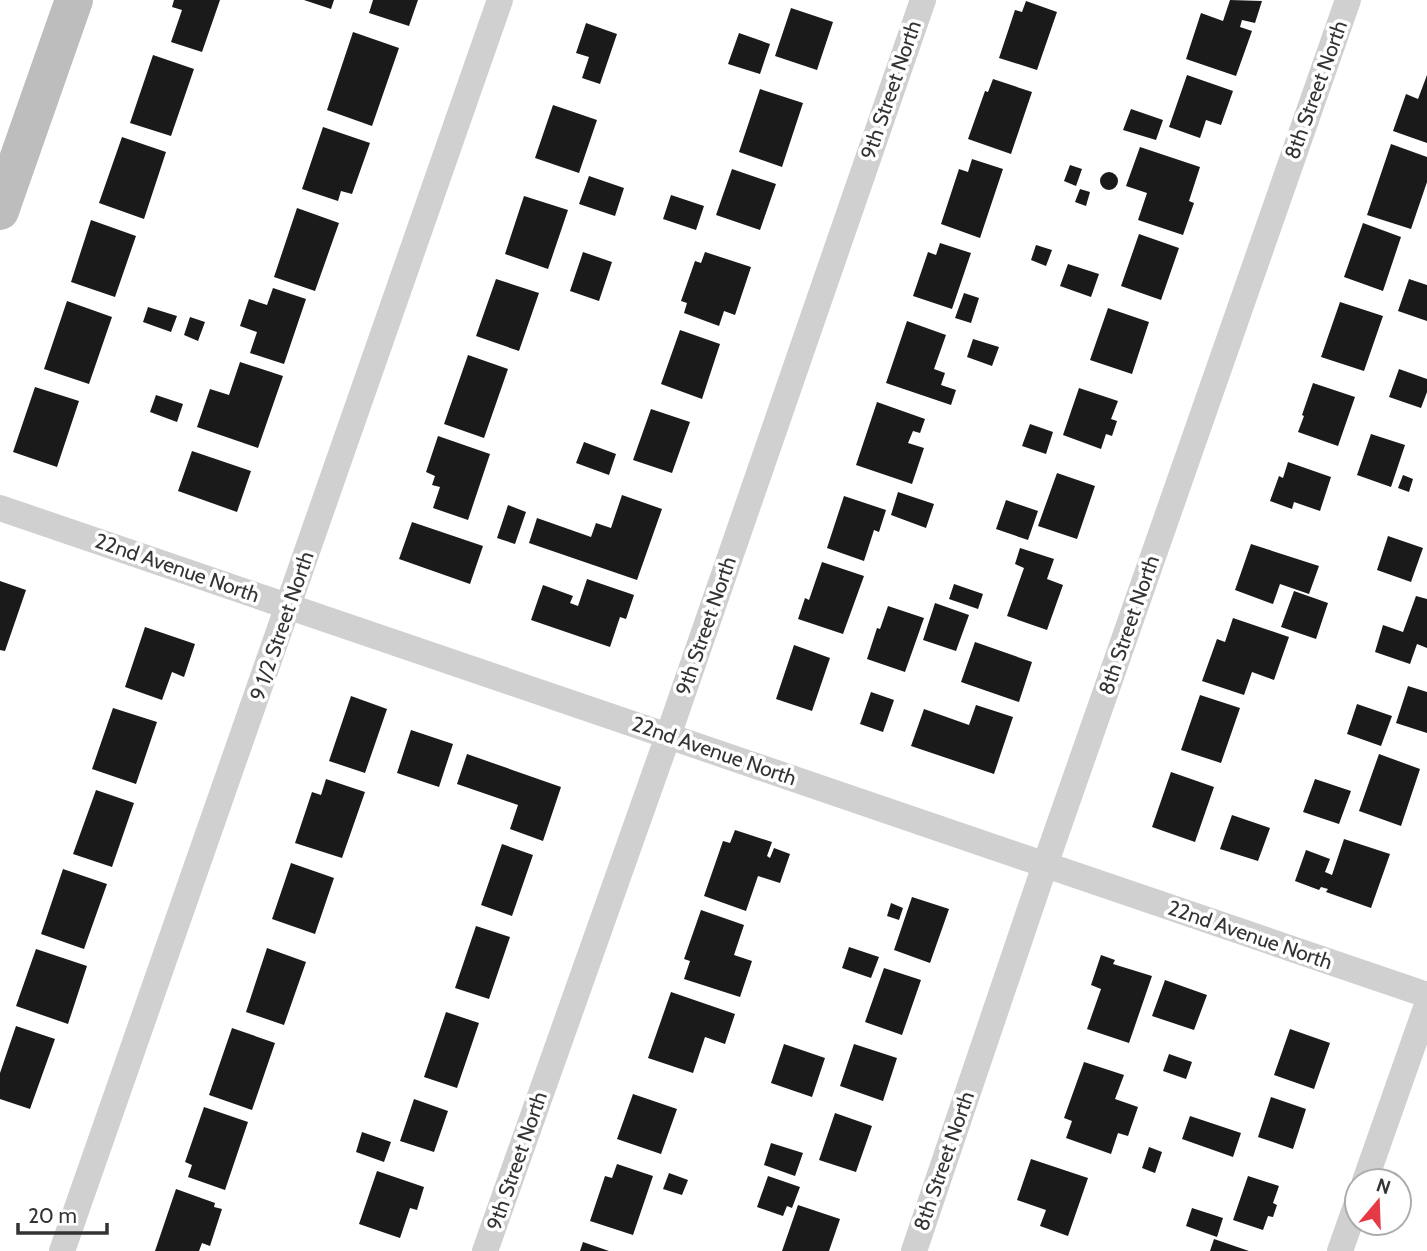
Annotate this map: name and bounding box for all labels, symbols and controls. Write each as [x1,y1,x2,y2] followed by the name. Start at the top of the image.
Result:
[855,17,926,162] street label: 9th Street North
[1279,17,1352,163] street label: 8th Street North
[92,528,263,607] street label: 22nd Avenue North
[244,548,319,704] street label: 9 1/2 Street North
[1093,552,1164,698] street label: 8th Street North
[670,553,741,698] street label: 9th Street North
[629,711,800,790] street label: 22nd Avenue North
[1165,895,1336,974] street label: 22nd Avenue North
[481,1088,552,1233] street label: 9th Street North
[908,1088,979,1234] street label: 8th Street North
[1343,1167,1413,1237] north arrow
[1373,1173,1393,1199] text: N
[18,1192,107,1236] scale bar
[28,1203,77,1228] text: 20 m

